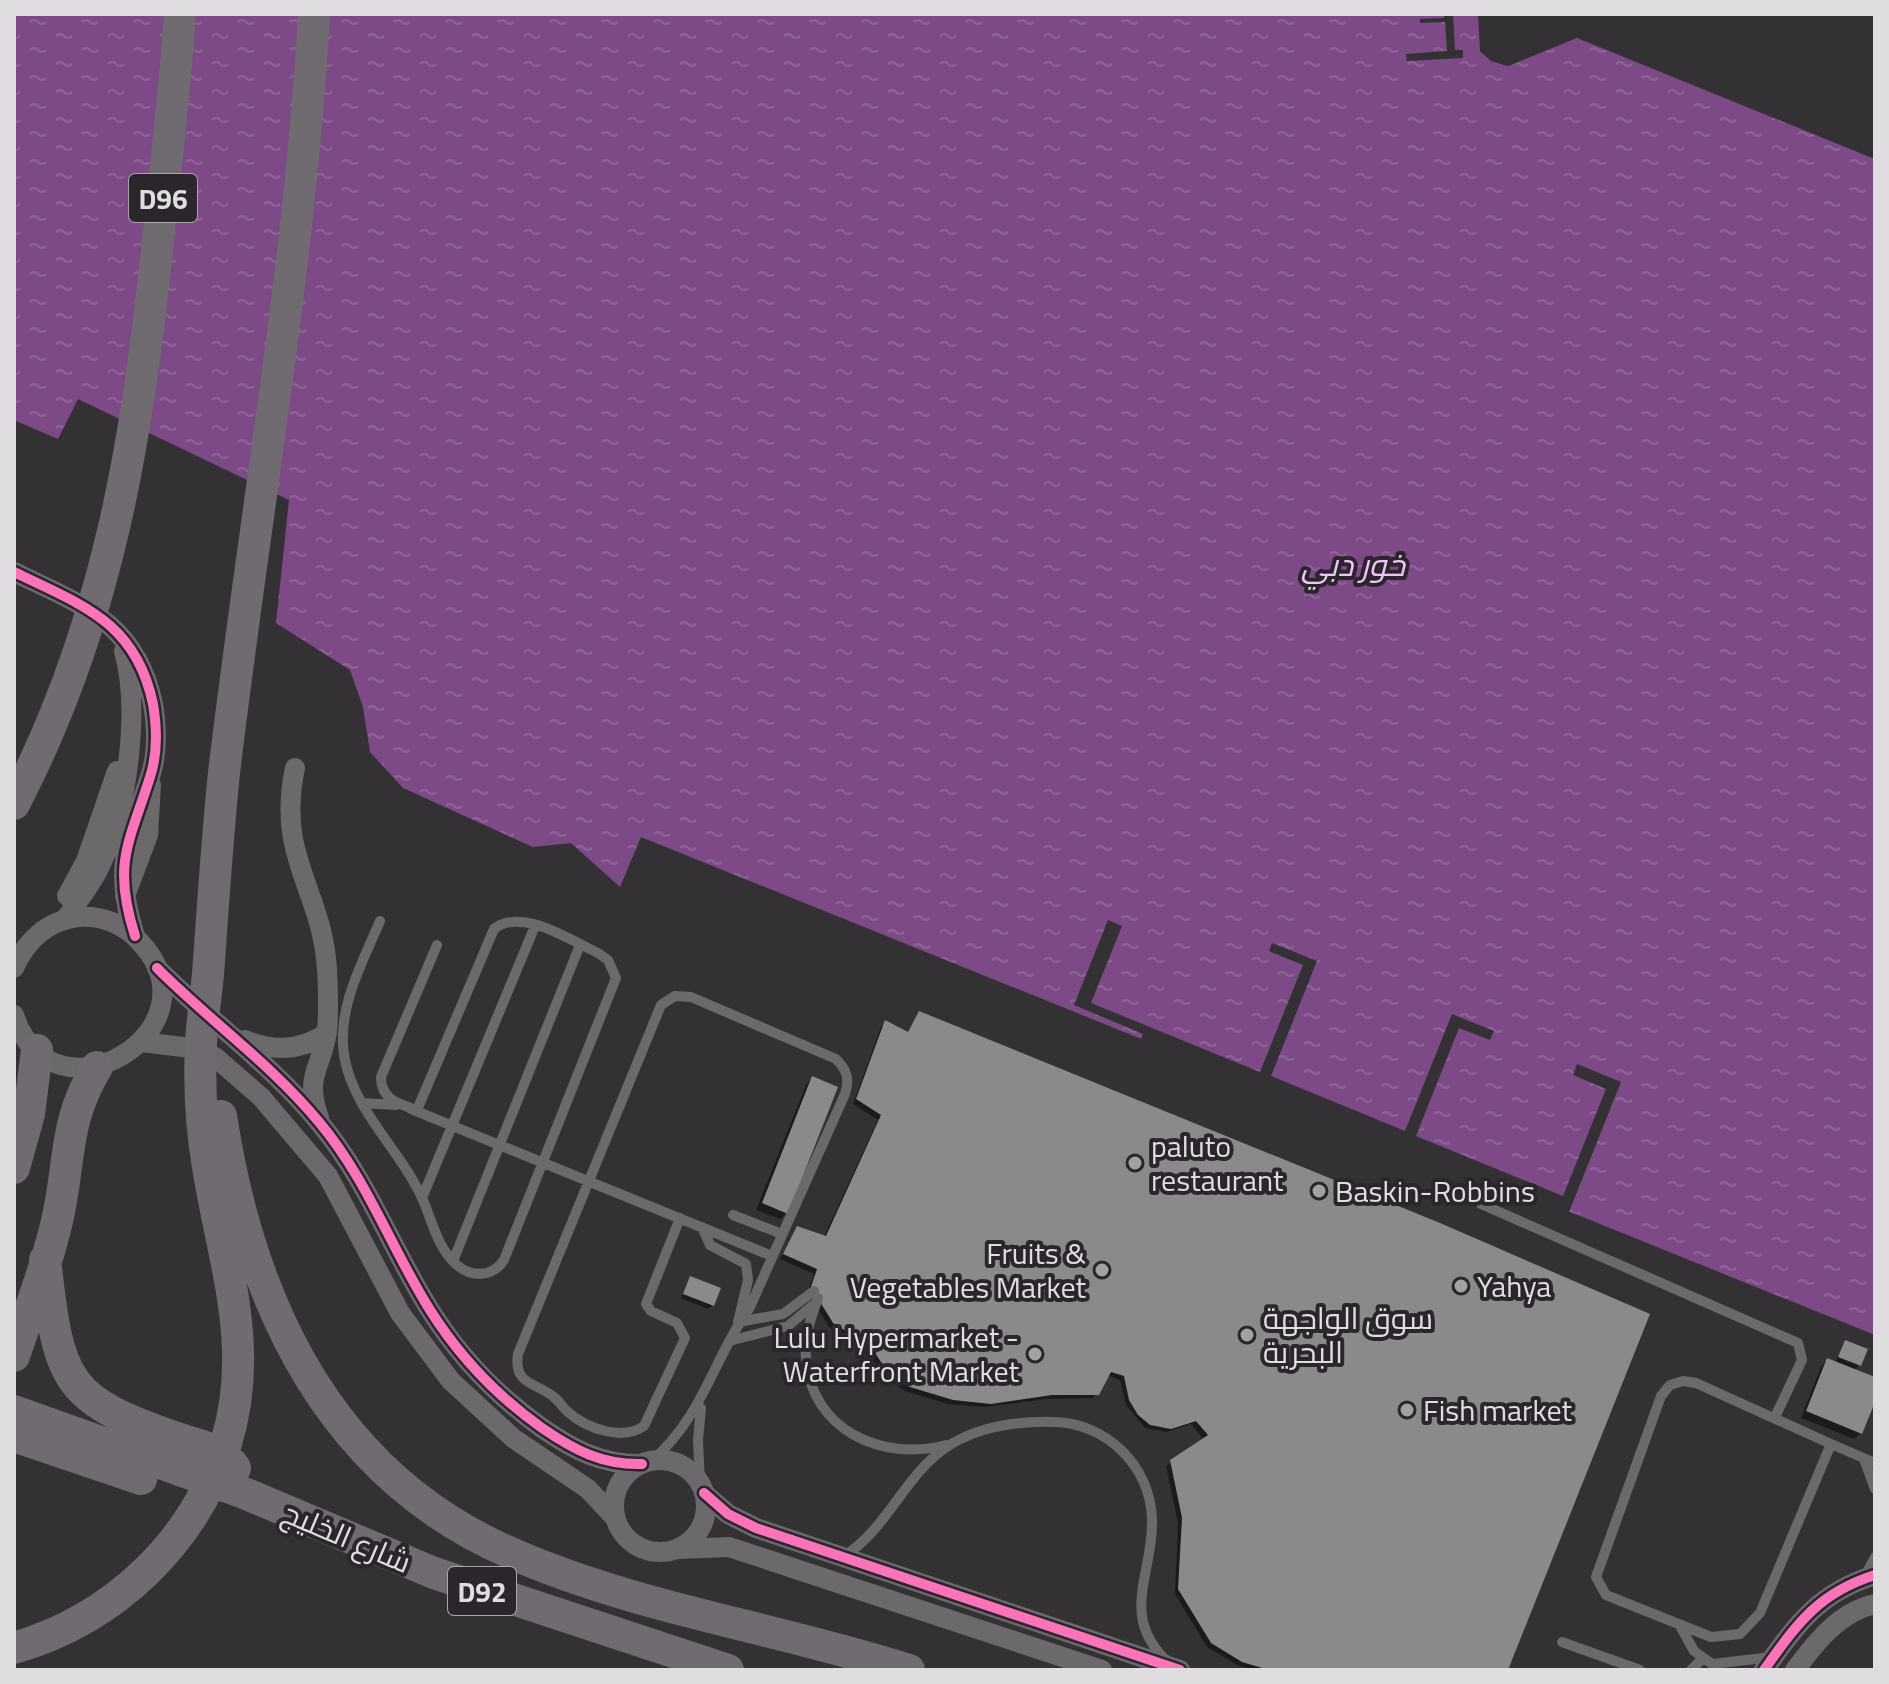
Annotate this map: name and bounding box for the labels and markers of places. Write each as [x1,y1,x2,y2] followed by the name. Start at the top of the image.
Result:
[1151,1123,1284,1203] place label: paluto restaurant
[1126,1154,1144,1172] marker: paluto restaurant
[1335,1168,1535,1214] place label: Baskin-Robbins
[1310,1182,1328,1200] marker: Baskin-Robbins
[850,1230,1086,1310] place label: Fruits & Vegetables Market
[1093,1261,1111,1279] marker: Fruits & Vegetables Market
[1477,1263,1551,1309] place label: Yahya
[1452,1277,1470,1295] marker: Yahya
[1263,1295,1433,1375] place label: سوق الواجهة البحرية
[774,1314,1019,1394] place label: Lulu Hypermarket - Waterfront Market
[1238,1326,1256,1344] marker: سوق الواجهة البحرية
[1026,1345,1044,1363] marker: Lulu Hypermarket - Waterfront Market
[1423,1387,1573,1433] place label: Fish market
[1398,1401,1416,1419] marker: Fish market

